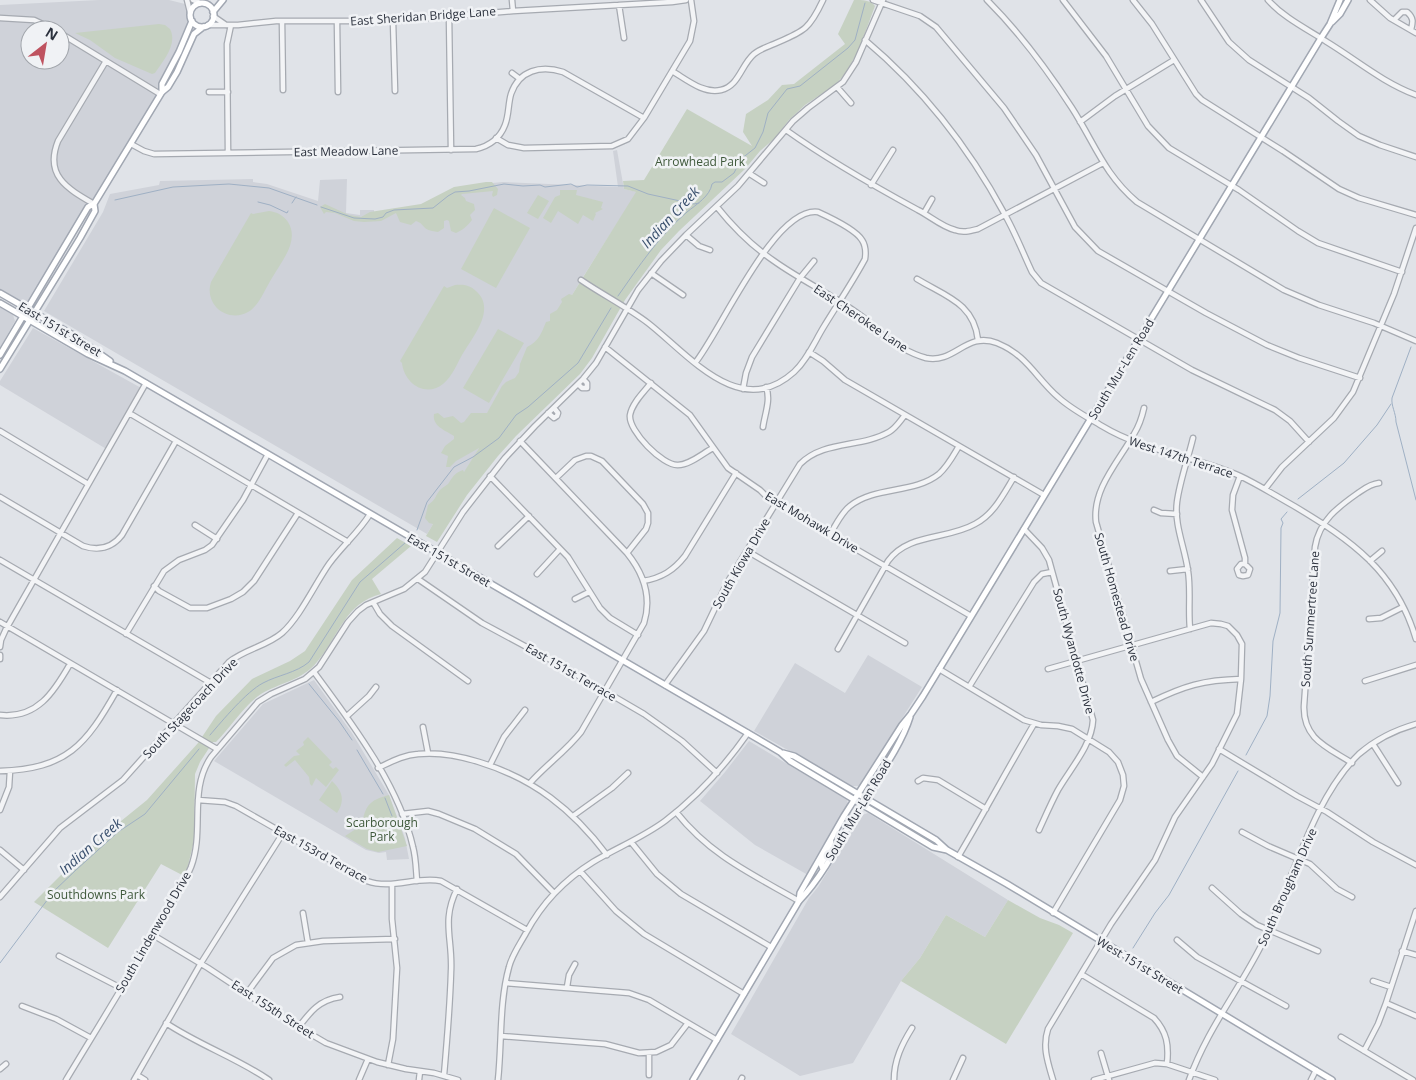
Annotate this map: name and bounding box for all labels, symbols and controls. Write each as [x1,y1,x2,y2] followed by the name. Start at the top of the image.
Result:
[350,2,497,30] street label: East Sheridan Bridge Lane
[20,20,70,70] north arrow
[42,22,62,45] text: N
[294,142,399,160] street label: East Meadow Lane
[655,153,746,170] park label: Arrowhead Park
[637,181,704,252] water label: Indian Creek
[811,280,912,356] street label: East Cherokee Lane
[15,298,105,360] street label: East 151st Street
[1084,315,1158,423] street label: South Mur-Len Road
[1127,432,1236,482] street label: West 147th Terrace
[762,487,862,557] street label: East Mohawk Drive
[708,514,774,611] street label: South Kiowa Drive
[404,529,494,591] street label: East 151st Street
[1090,531,1144,664] street label: South Homestead Drive
[1297,550,1323,688] street label: South Summertree Lane
[1049,586,1099,716] street label: South Wyandotte Drive
[522,639,620,705] street label: East 151st Terrace
[139,654,241,762] street label: South Stagecoach Drive
[821,756,895,864] street label: South Mur-Len Road
[54,813,126,879] water label: Indian Creek
[346,814,418,845] park label: Scarborough Park
[271,821,371,887] street label: East 153rd Terrace
[1253,825,1321,949] street label: South Brougham Drive
[111,868,195,996] street label: South Lindenwood Drive
[47,886,146,903] park label: Southdowns Park
[1094,932,1186,998] street label: West 151st Street
[228,976,318,1042] street label: East 155th Street

